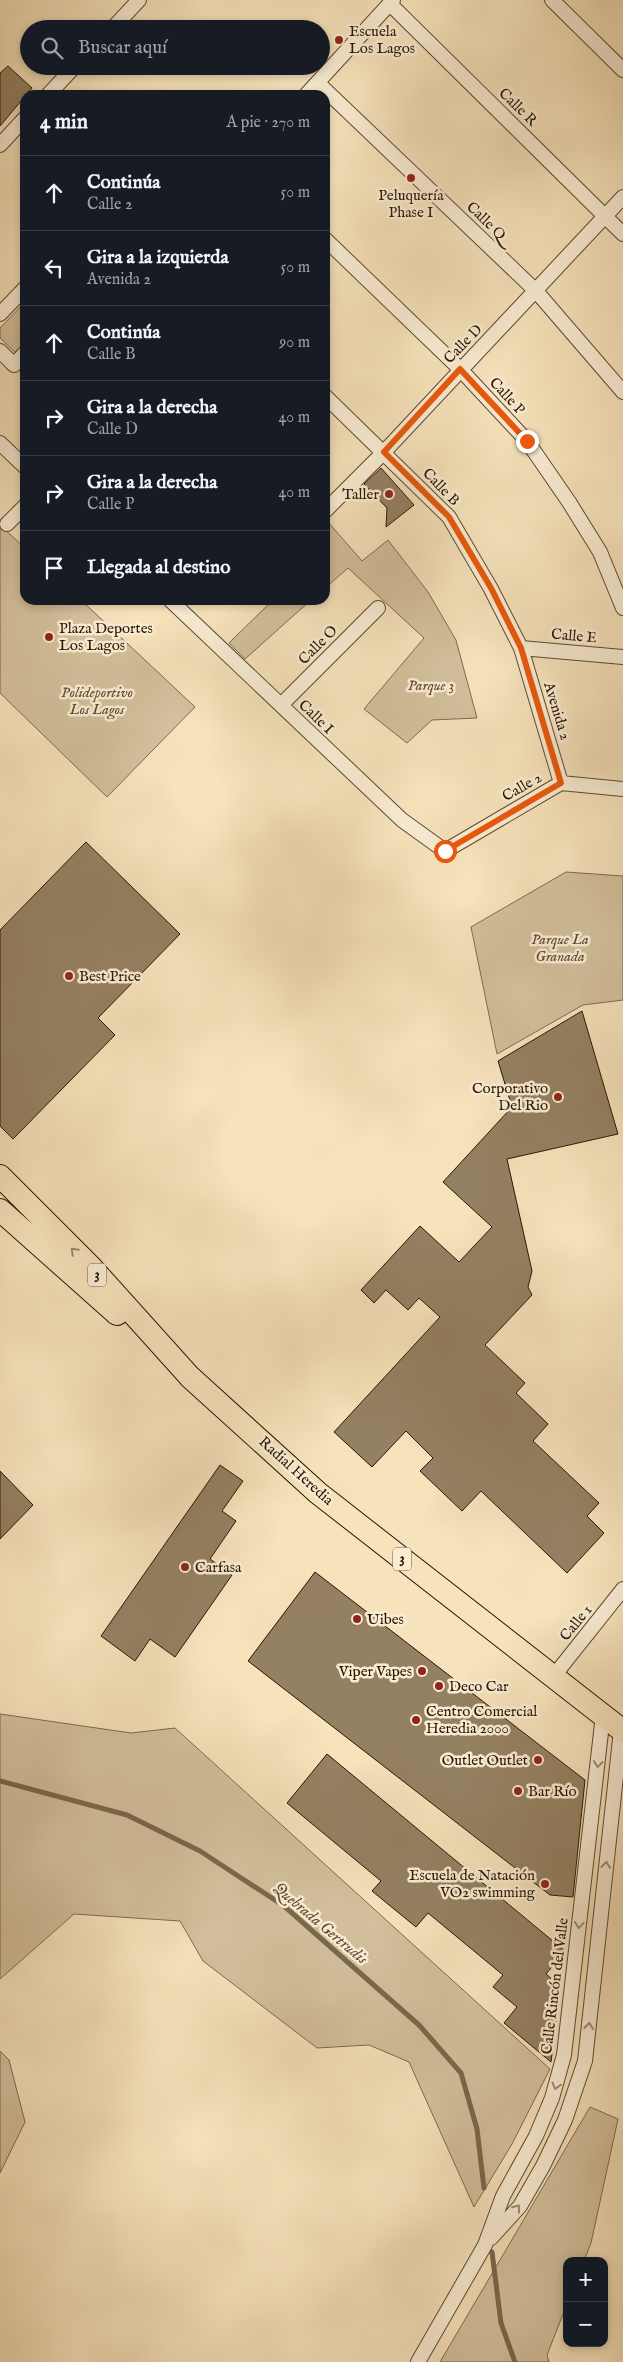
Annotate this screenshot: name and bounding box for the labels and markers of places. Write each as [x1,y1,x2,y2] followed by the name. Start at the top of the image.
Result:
[349,22,415,58] place label: Escuela Los Lagos
[333,34,345,46] marker: Escuela Los Lagos
[405,172,417,184] marker: Peluquería Phase I
[378,186,444,222] place label: Peluquería Phase I
[342,485,379,504] place label: Taller
[383,488,395,500] marker: Taller
[59,619,153,655] place label: Plaza Deportes Los Lagos
[43,631,55,643] marker: Plaza Deportes Los Lagos
[79,967,141,986] place label: Best Price
[63,970,75,982] marker: Best Price
[472,1079,548,1115] place label: Corporativo Del Rio
[552,1091,564,1103] marker: Corporativo Del Rio
[195,1558,242,1577] place label: Carfasa
[179,1561,191,1573] marker: Carfasa
[367,1610,404,1629] place label: Uibes
[351,1613,363,1625] marker: Uibes
[338,1662,412,1681] place label: Viper Vapes
[416,1665,428,1677] marker: Viper Vapes
[449,1677,509,1696] place label: Deco Car
[433,1680,445,1692] marker: Deco Car
[426,1702,538,1738] place label: Centro Comercial Heredia 2000
[410,1714,422,1726] marker: Centro Comercial Heredia 2000
[442,1751,528,1770] place label: Outlet Outlet
[532,1754,544,1766] marker: Outlet Outlet
[528,1782,577,1801] place label: Bar Río
[512,1785,524,1797] marker: Bar Río
[409,1866,536,1902] place label: Escuela de Natación VO2 swimming
[539,1878,551,1890] marker: Escuela de Natación VO2 swimming

